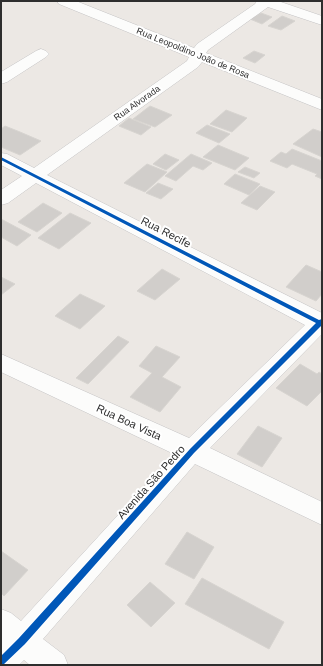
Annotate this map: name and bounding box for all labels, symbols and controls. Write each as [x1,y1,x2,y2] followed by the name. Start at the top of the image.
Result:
[135,26,251,80] street label: Rua Leopoldino João de Rosa
[112,83,162,123] street label: Rua Alvorada
[139,214,193,250] street label: Rua Recife
[95,402,164,443] street label: Rua Boa Vista
[115,443,187,521] street label: Avenida São Pedro

